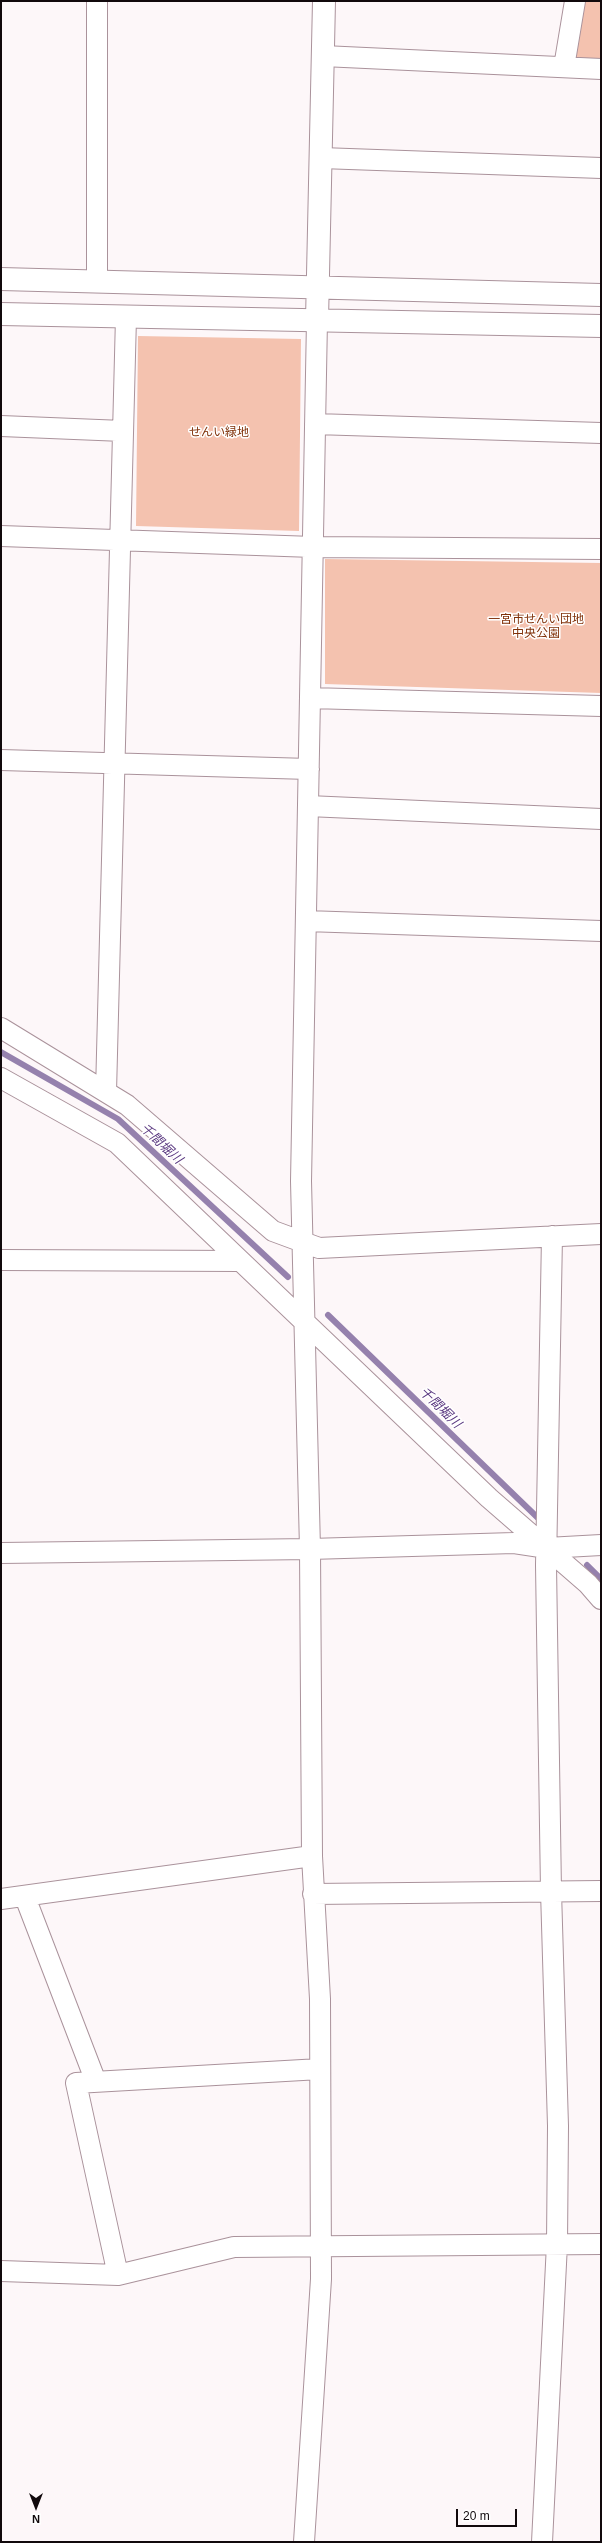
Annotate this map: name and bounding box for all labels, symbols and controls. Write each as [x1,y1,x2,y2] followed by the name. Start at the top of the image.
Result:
[189,426,249,440] park label: せんい緑地
[488,613,584,641] park label: 一宮市せんい団地 中央公園
[137,1121,185,1167] water label: 千間堀川
[416,1384,464,1432] water label: 千間堀川
[16,2487,56,2527] north arrow
[458,2501,519,2527] scale bar
[463,2509,490,2523] text: 20 m
[32,2513,40,2525] text: N

